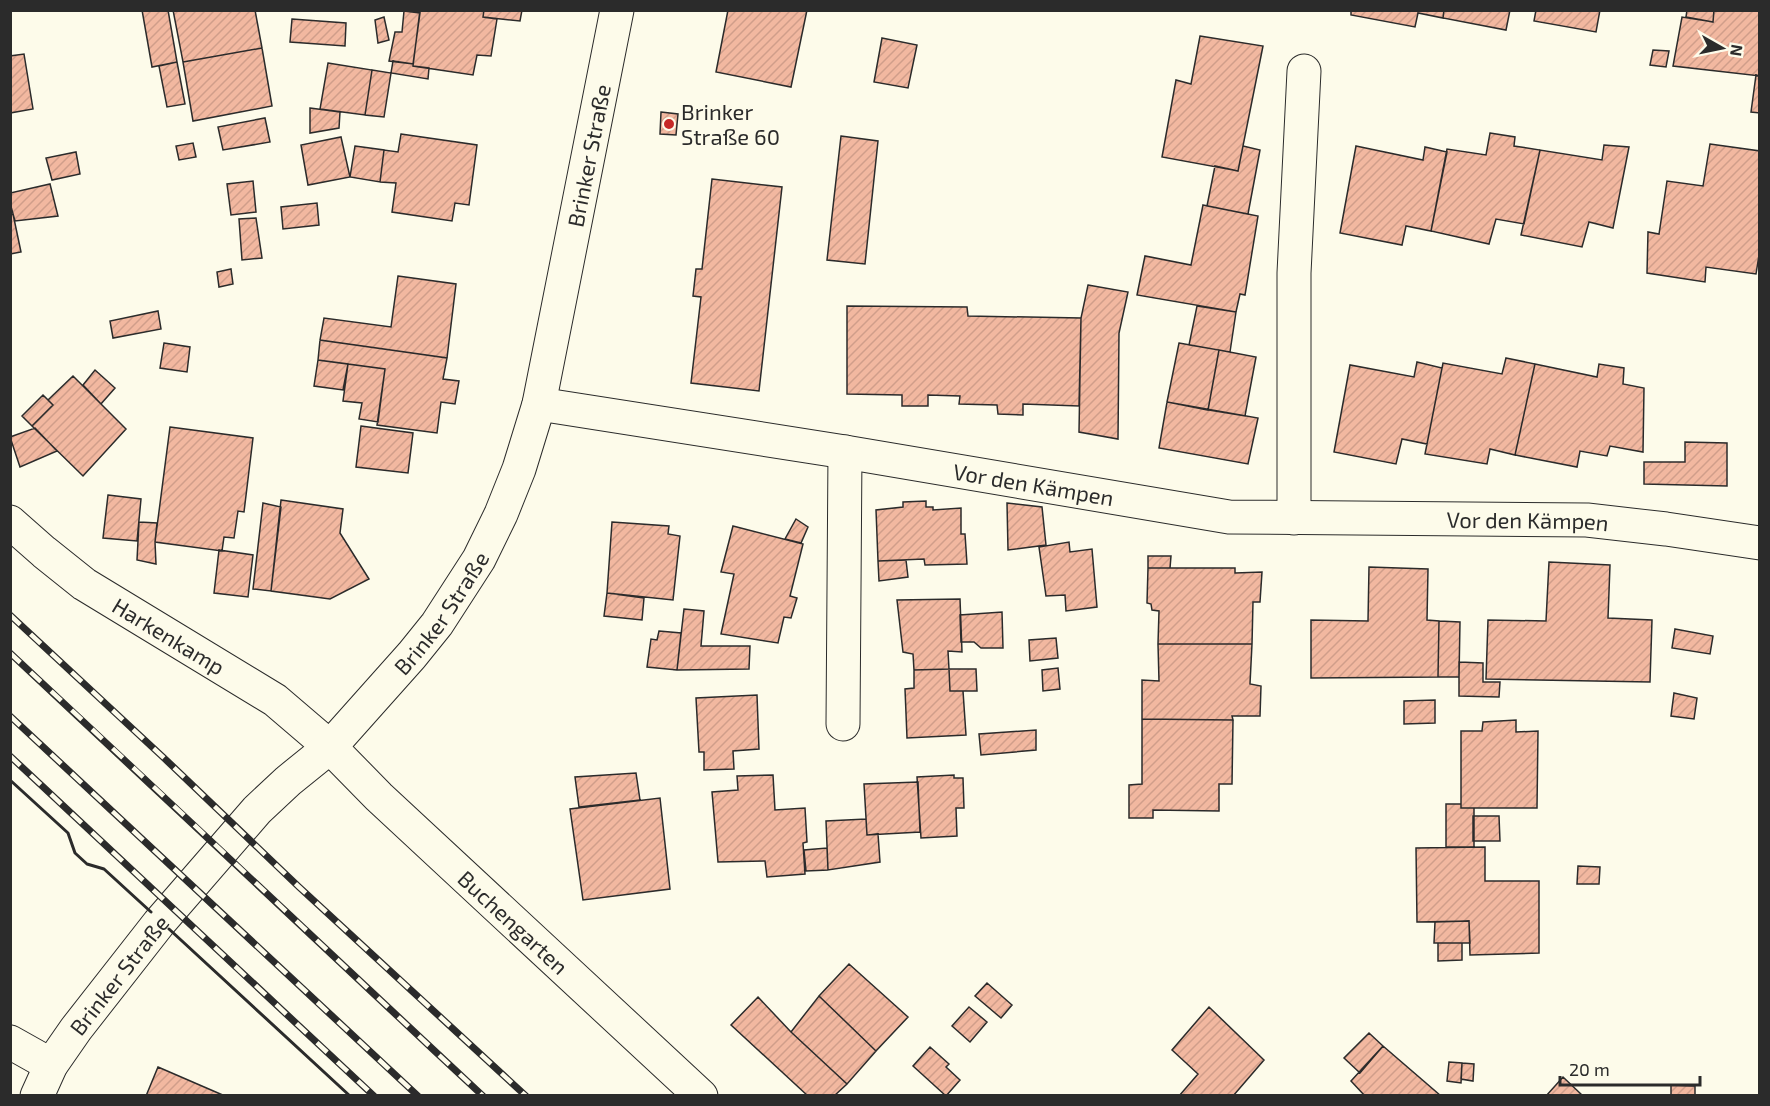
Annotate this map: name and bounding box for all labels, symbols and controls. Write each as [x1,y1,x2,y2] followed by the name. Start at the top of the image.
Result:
[1692,18,1752,78] north arrow
[1727,43,1748,58] text: N
[561,82,615,229] street label: Brinker Straße
[681,98,780,149] place label: Brinker Straße 60
[662,117,676,131] marker: Brinker Straße 60
[951,458,1116,510] street label: Vor den Kämpen
[1447,506,1610,535] street label: Vor den Kämpen
[388,547,494,680] street label: Brinker Straße
[108,592,230,680] street label: Harkenkamp
[453,865,574,979] street label: Buchengarten
[64,909,173,1040] street label: Brinker Straße
[1560,1049,1700,1087] scale bar
[1569,1058,1610,1080] text: 20 m

